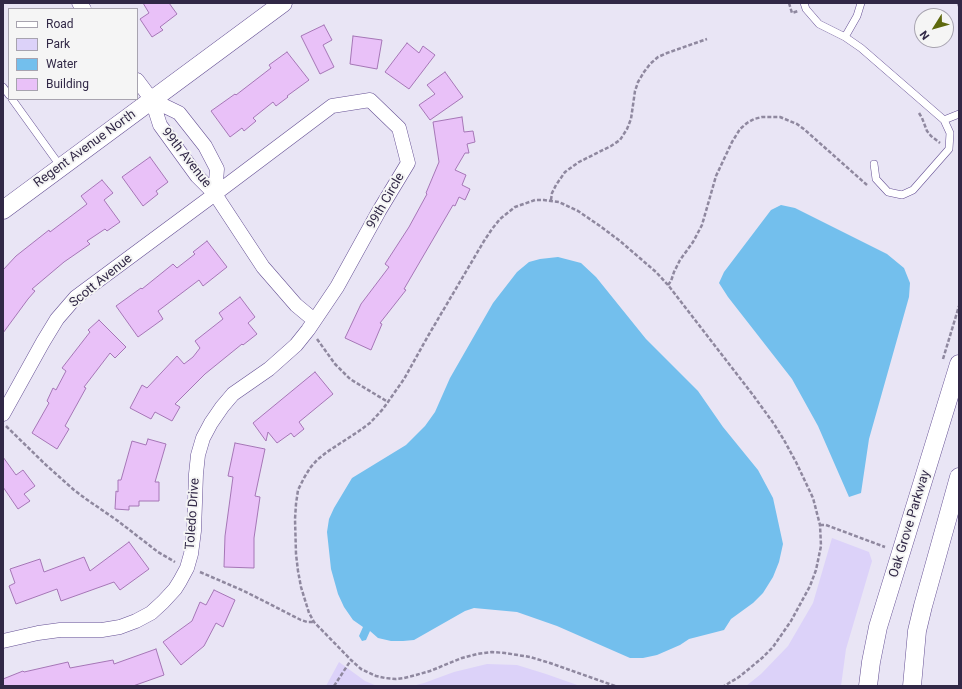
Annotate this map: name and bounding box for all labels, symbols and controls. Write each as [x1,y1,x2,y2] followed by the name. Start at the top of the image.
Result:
[8,8,138,100] legend
[914,8,954,48] north arrow
[46,17,74,31] text: Road
[917,28,932,42] text: N
[46,37,70,51] text: Park
[46,57,77,71] text: Water
[46,77,89,91] text: Building
[31,107,139,191] street label: Regent Avenue North
[158,125,214,191] street label: 99th Avenue
[364,170,408,232] street label: 99th Circle
[66,251,136,311] street label: Scott Avenue
[886,468,934,580] street label: Oak Grove Parkway
[183,478,203,550] street label: Toledo Drive

